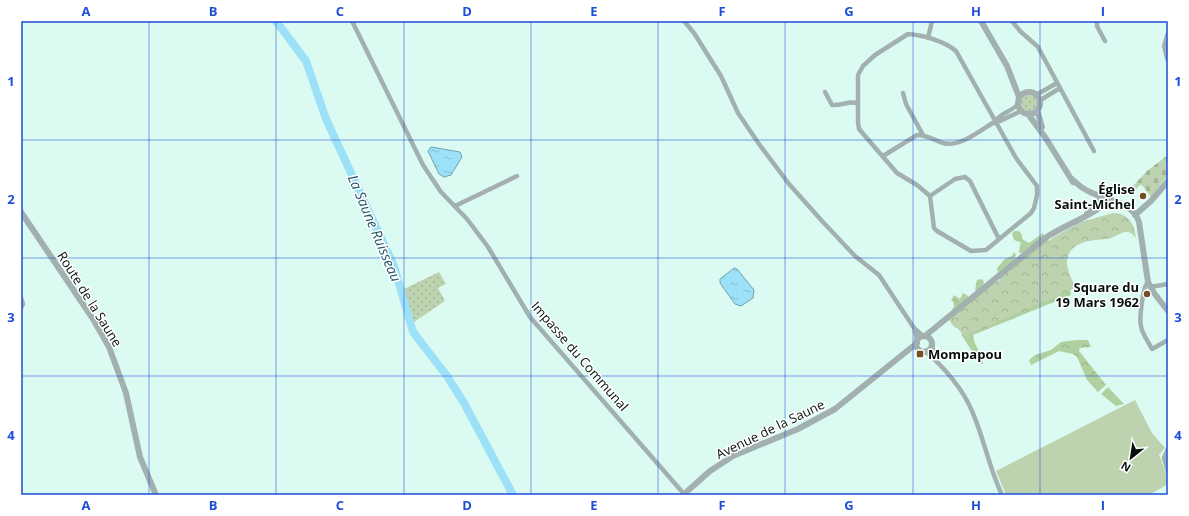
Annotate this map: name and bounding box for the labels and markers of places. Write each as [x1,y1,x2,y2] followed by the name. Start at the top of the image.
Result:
[1055,180,1135,213] place label: Église Saint-Michel
[1138,191,1148,201] marker: Église Saint-Michel
[1055,278,1140,311] place label: Square du 19 Mars 1962
[1142,289,1152,299] marker: Square du 19 Mars 1962
[928,345,1002,363] place label: Mompapou
[915,349,925,359] marker: Mompapou

